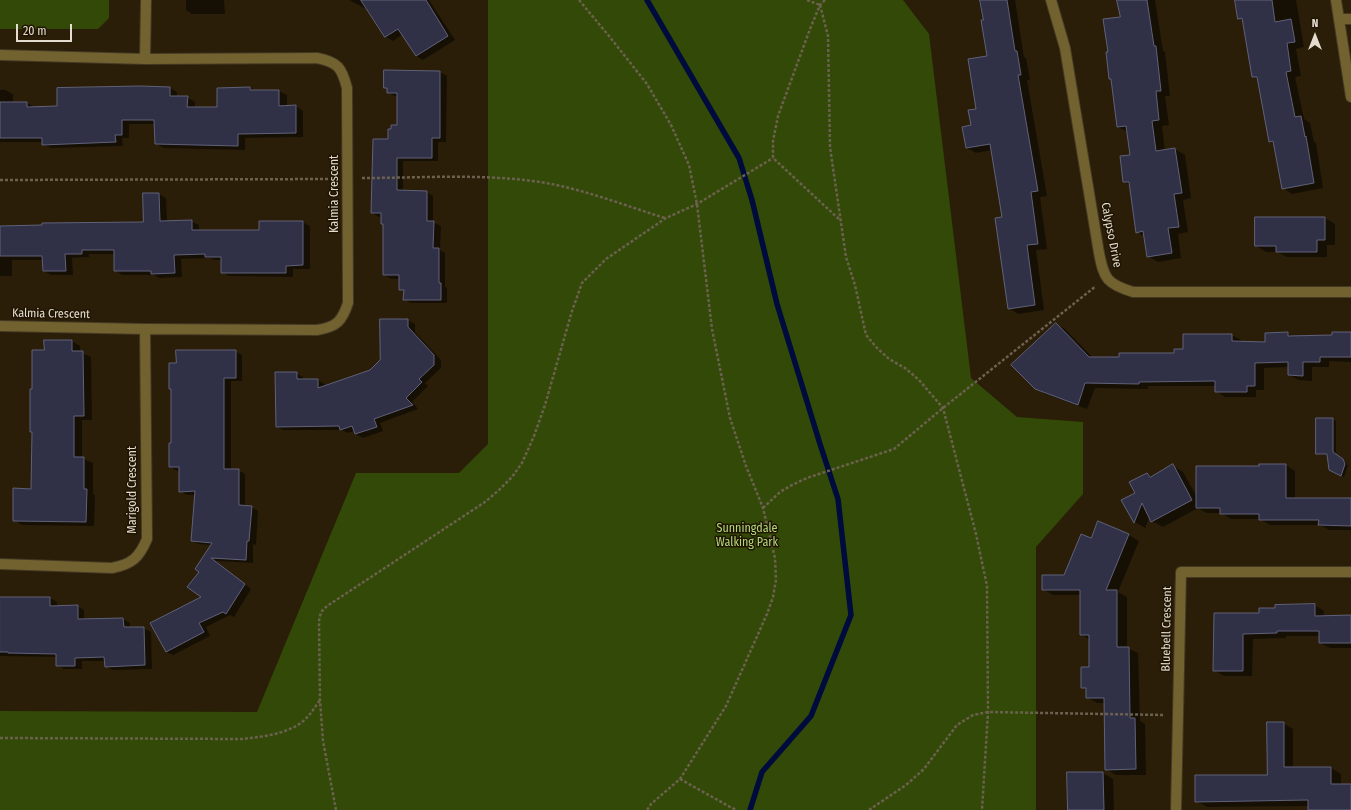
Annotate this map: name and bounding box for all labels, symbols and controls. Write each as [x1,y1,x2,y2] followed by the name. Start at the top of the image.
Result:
[18,16,74,42] scale bar
[1295,16,1335,56] north arrow
[1312,17,1318,30] text: N
[23,24,47,38] text: 20 m
[328,155,342,233] street label: Kalmia Crescent
[1098,201,1124,269] street label: Calypso Drive
[12,306,90,322] street label: Kalmia Crescent
[126,446,140,534] street label: Marigold Crescent
[716,522,778,550] park label: Sunningdale Walking Park
[1159,586,1175,672] street label: Bluebell Crescent

